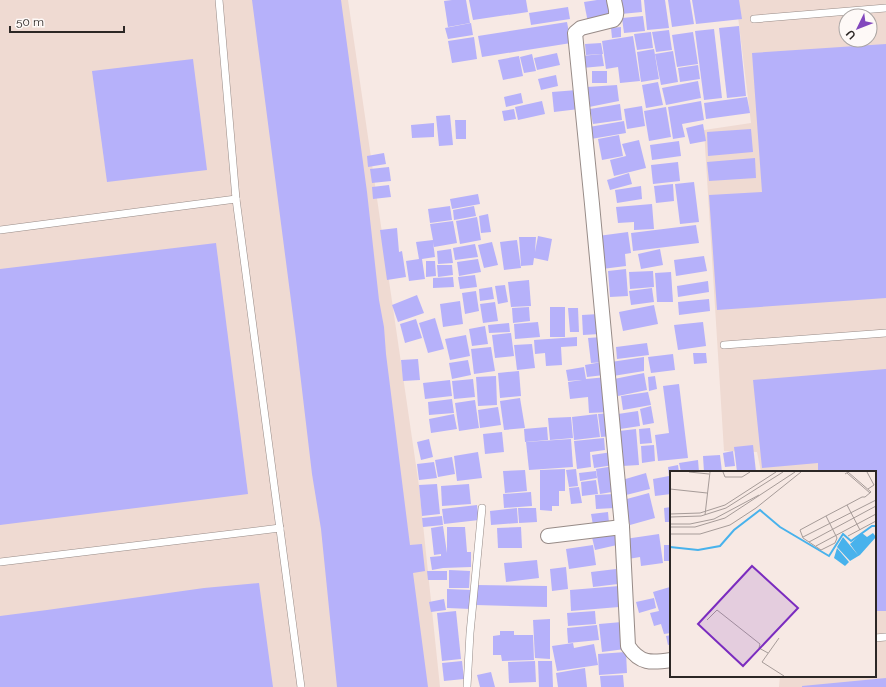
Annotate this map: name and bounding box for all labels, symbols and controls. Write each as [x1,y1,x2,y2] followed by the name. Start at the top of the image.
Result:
[10,8,124,34] scale bar
[838,8,878,48] north arrow
[16,15,44,29] text: 50 m
[843,27,859,42] text: U
[670,471,876,677] inset map

